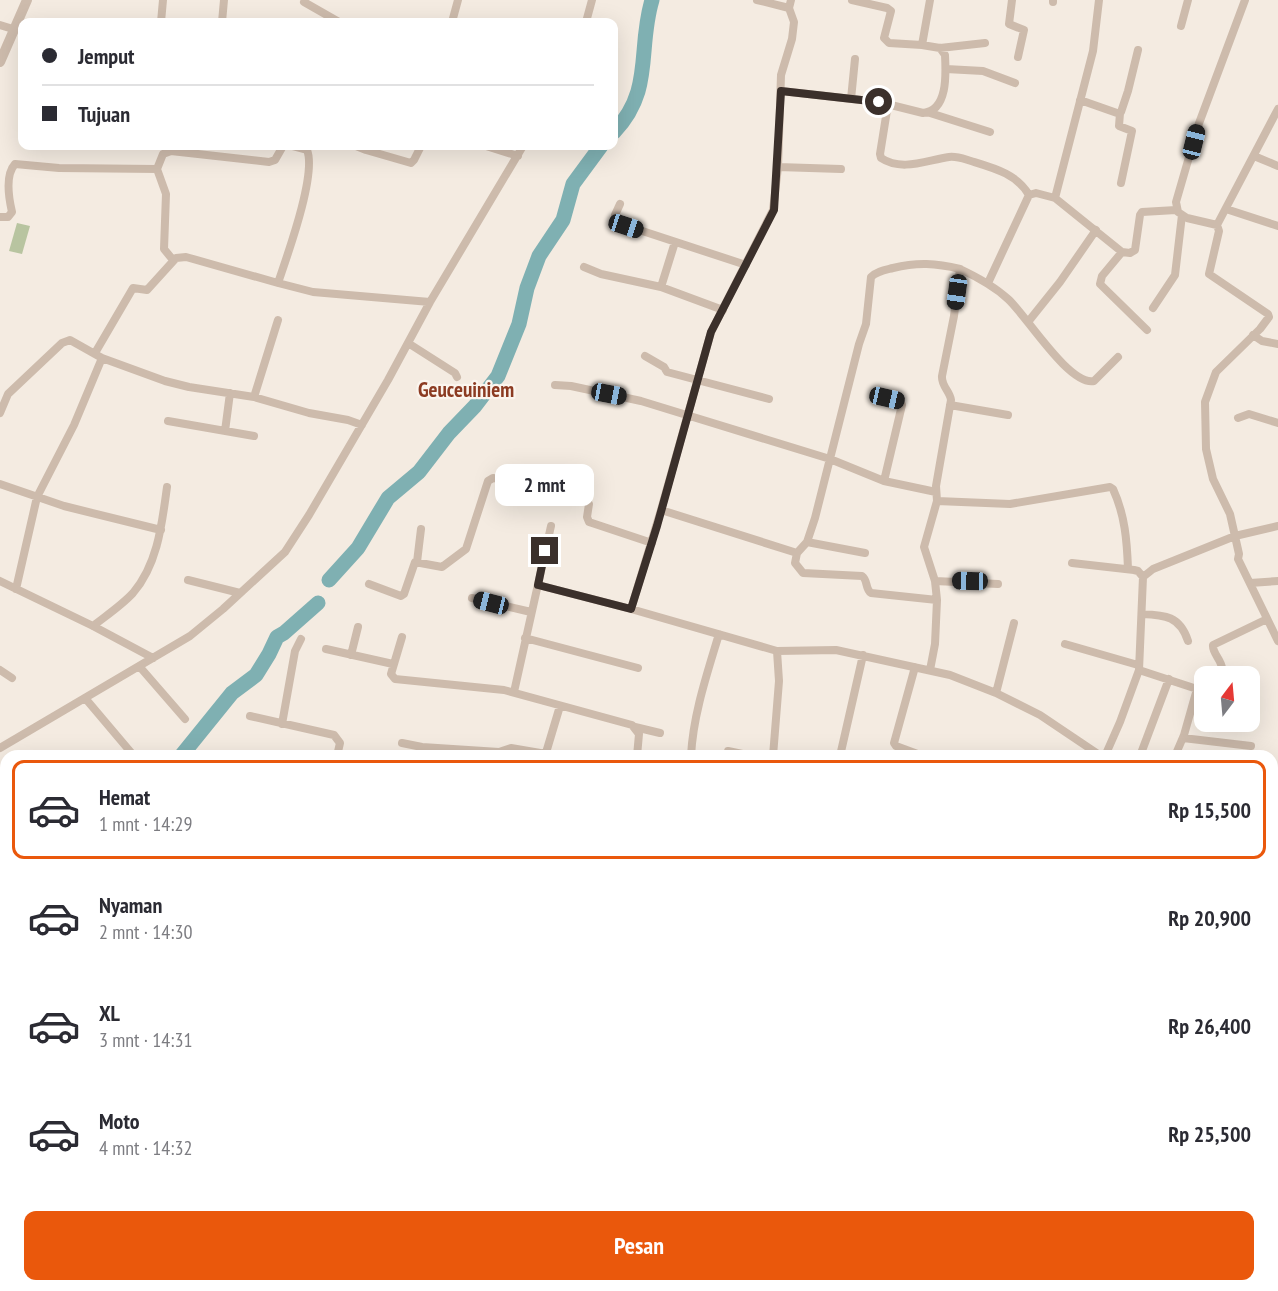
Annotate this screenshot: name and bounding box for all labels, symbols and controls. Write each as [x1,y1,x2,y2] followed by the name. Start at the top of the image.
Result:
[78,42,134,70] text: Jemput
[865,88,892,115] route start
[78,100,130,128] text: Tujuan
[1181,122,1207,162] car
[606,212,646,240] car
[946,273,968,311] car
[418,376,514,403] district label: Geuceuiniem
[590,382,628,406] car
[867,385,907,411] car
[496,464,594,506] callout: 2 mnt
[524,472,565,498] text: 2 mnt
[531,537,558,564] route end
[952,572,988,590] car
[471,590,511,616] car
[1194,666,1260,732] north arrow
[1194,666,1260,732] map controls
[27,783,81,837] icon: car
[99,783,150,811] text: Hemat
[1168,796,1251,824] text: Rp 15,500
[99,811,192,837] text: 1 mnt · 14:29
[27,891,81,945] icon: car
[99,891,162,919] text: Nyaman
[1168,904,1251,932] text: Rp 20,900
[99,919,192,945] text: 2 mnt · 14:30
[27,999,81,1053] icon: car
[99,999,120,1027] text: XL
[1168,1012,1251,1040] text: Rp 26,400
[99,1027,192,1053] text: 3 mnt · 14:31
[27,1107,81,1161] icon: car
[99,1107,140,1135] text: Moto
[1168,1120,1251,1148] text: Rp 25,500
[99,1135,192,1161] text: 4 mnt · 14:32
[24,1211,1254,1280] button: Pesan

